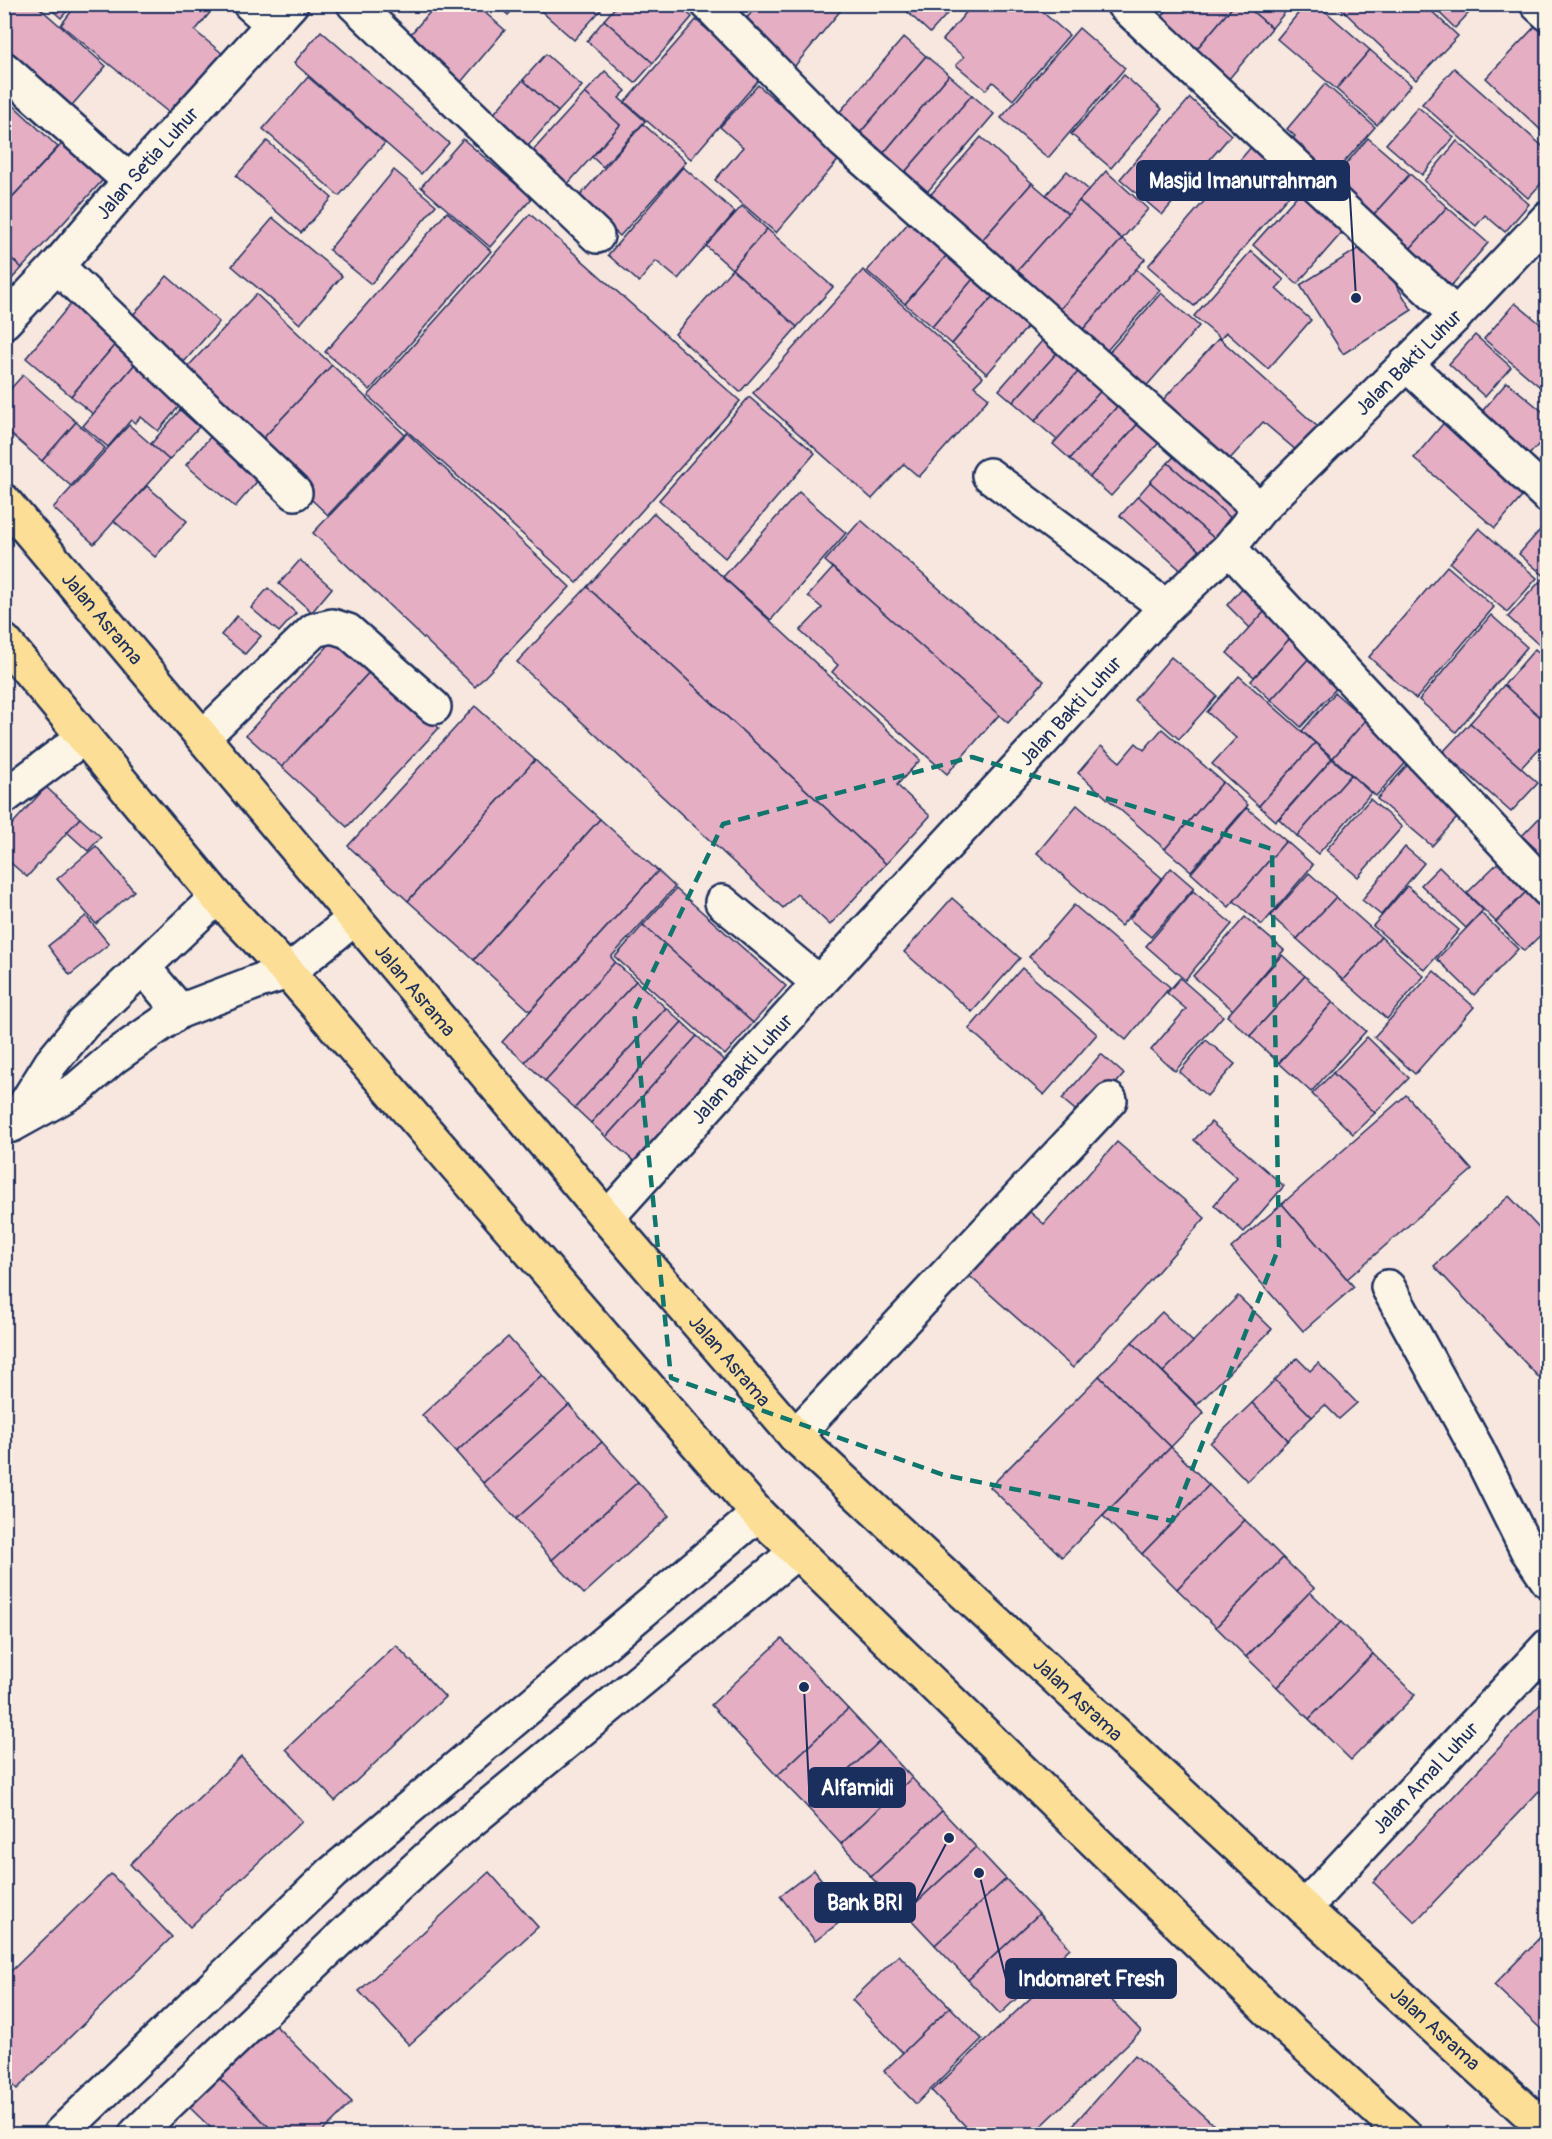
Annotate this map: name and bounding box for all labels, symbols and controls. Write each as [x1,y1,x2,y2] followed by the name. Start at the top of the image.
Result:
[91,102,204,225] street label: Jalan Setia Luhur
[1137,161,1349,200] callout: Masjid Imanurrahman
[1149,168,1337,195] text: Masjid Imanurrahman
[1350,304,1468,421] street label: Jalan Bakti Luhur
[56,567,148,670] street label: Jalan Asrama
[1014,651,1128,771] street label: Jalan Bakti Luhur
[369,939,461,1042] street label: Jalan Asrama
[686,1008,798,1130] street label: Jalan Bakti Luhur
[683,1310,776,1412] street label: Jalan Asrama
[1028,1651,1128,1747] street label: Jalan Asrama
[1367,1717,1484,1840] street label: Jalan Amal Luhur
[809,1768,905,1807] callout: Alfamidi
[821,1775,894,1802] text: Alfamidi
[815,1883,915,1922] callout: Bank BRI
[827,1890,903,1917] text: Bank BRI
[1006,1959,1176,1998] callout: Indomaret Fresh
[1018,1966,1164,1993] text: Indomaret Fresh
[1385,1981,1485,2076] street label: Jalan Asrama

